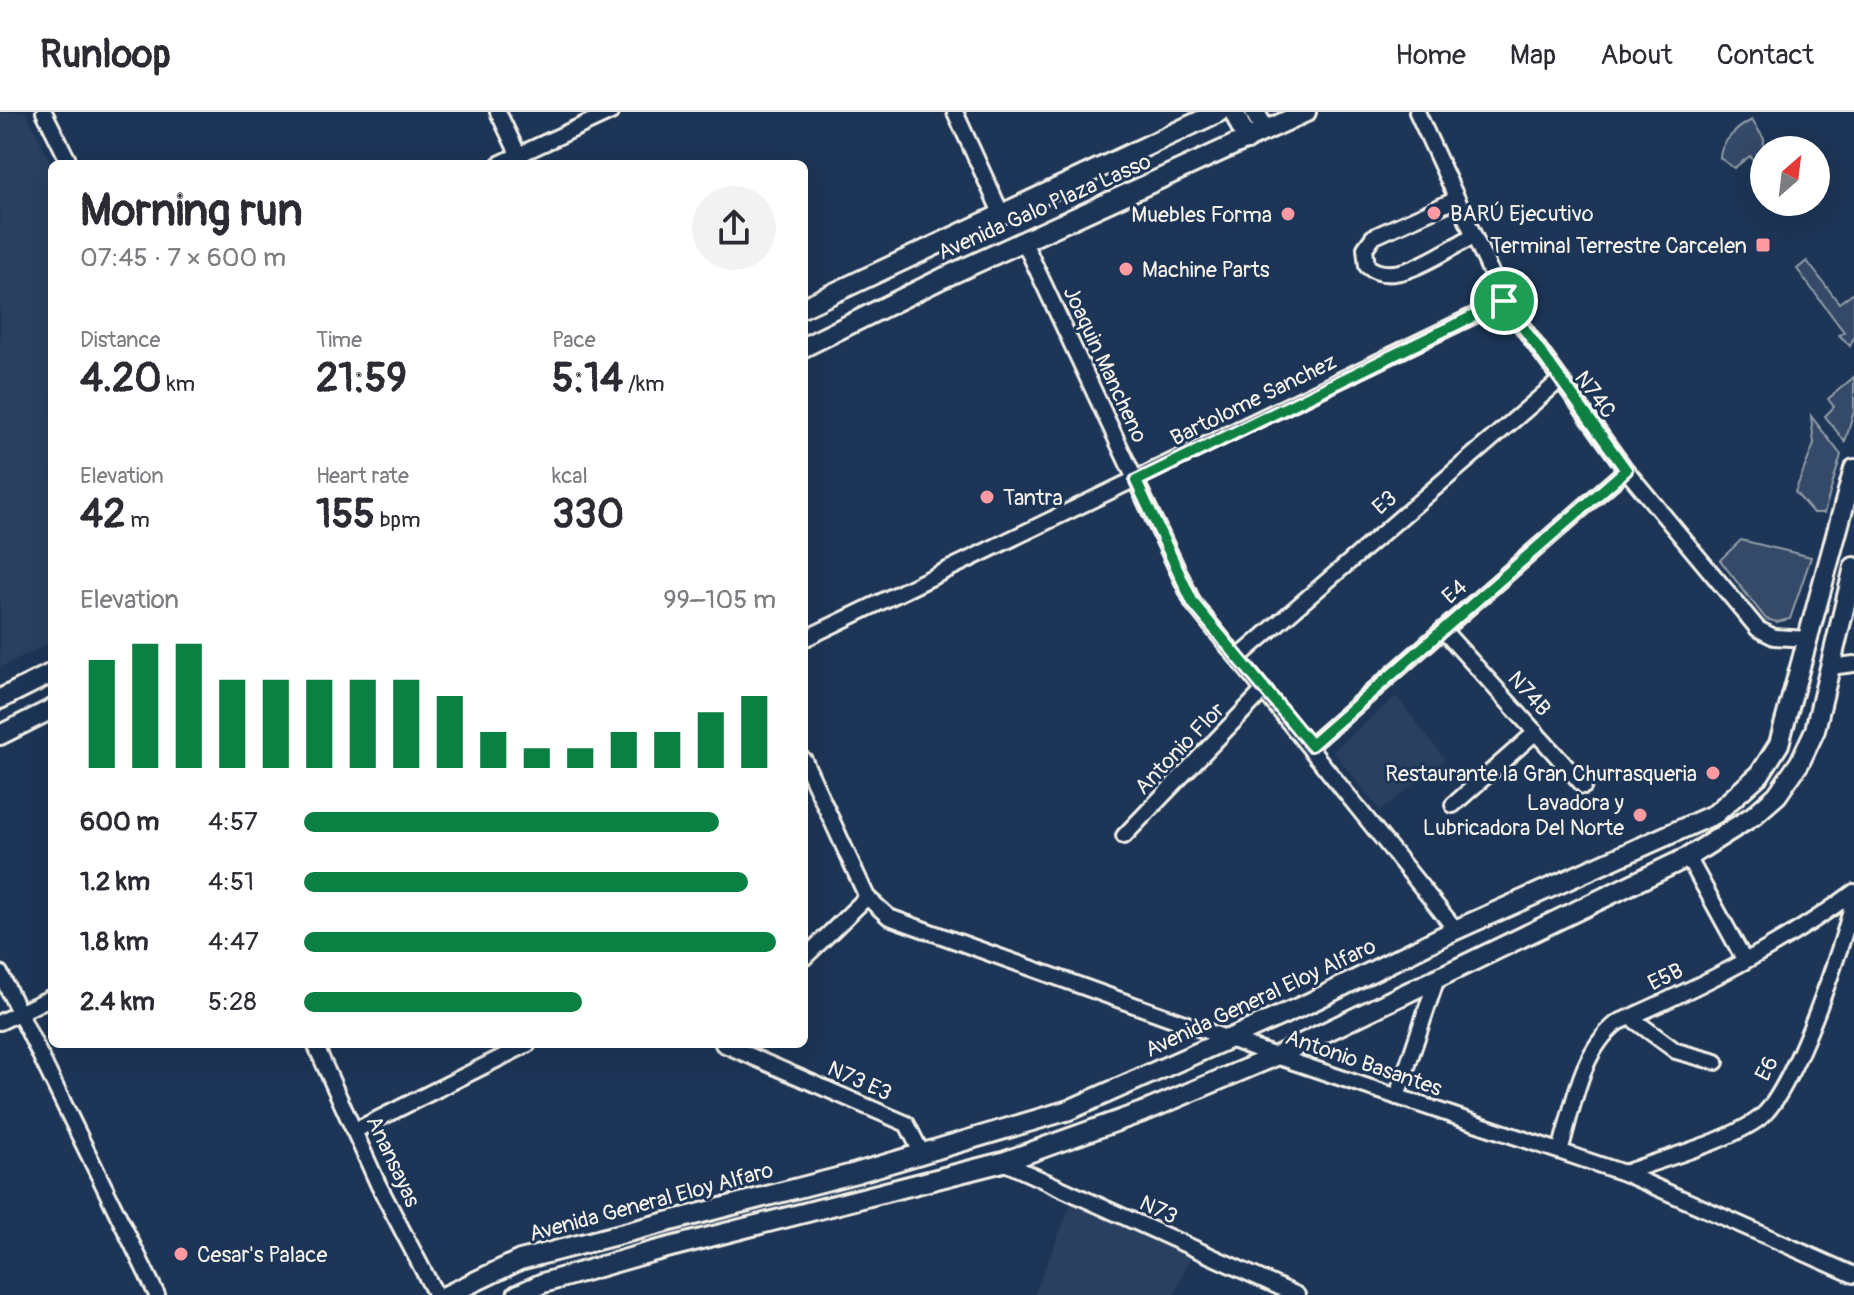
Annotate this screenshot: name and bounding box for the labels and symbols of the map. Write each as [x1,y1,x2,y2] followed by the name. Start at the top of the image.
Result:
[1750,136,1830,216] north arrow
[934,147,1155,267] street label: Avenida Galo Plaza Lasso
[1450,200,1594,228] place label: BARÚ Ejecutivo
[1131,201,1272,229] place label: Muebles Forma
[1425,204,1443,222] marker: BARÚ Ejecutivo
[1279,205,1297,223] marker: Muebles Forma
[1490,232,1747,260] place label: Terminal Terrestre Carcelen
[1754,236,1772,254] marker: Terminal Terrestre Carcelen
[1142,256,1270,284] place label: Machine Parts
[1117,260,1135,278] marker: Machine Parts
[1470,267,1538,335] pin
[1057,282,1154,447] street label: Joaquin Mancheno
[1166,348,1341,452] street label: Bartolome Sanchez
[1568,365,1622,424] street label: N74C
[1003,484,1063,512] place label: Tantra
[1367,484,1403,521] street label: E3
[978,488,996,506] marker: Tantra
[1436,573,1473,610] street label: E4
[1502,665,1557,722] street label: N74B
[1129,696,1231,801] street label: Antonio Flor
[1385,760,1697,788] place label: Restaurante la Gran Churrasqueria
[1704,764,1722,782] marker: Restaurante la Gran Churrasqueria
[1423,789,1624,842] place label: Lavadora y Lubricadora Del Norte
[1631,806,1649,824] marker: Lavadora y Lubricadora Del Norte
[1141,932,1380,1064] street label: Avenida General Eloy Alfaro
[1643,956,1688,997] street label: E5B
[1282,1023,1446,1103] street label: Antonio Basantes
[1749,1051,1785,1086] street label: E6
[823,1054,896,1107] street label: N73 E3
[360,1111,427,1212] street label: Anansayas
[526,1156,777,1248] street label: Avenida General Eloy Alfaro
[1135,1189,1182,1231] street label: N73
[197,1241,327,1269] place label: Cesar's Palace
[172,1245,190,1263] marker: Cesar's Palace

